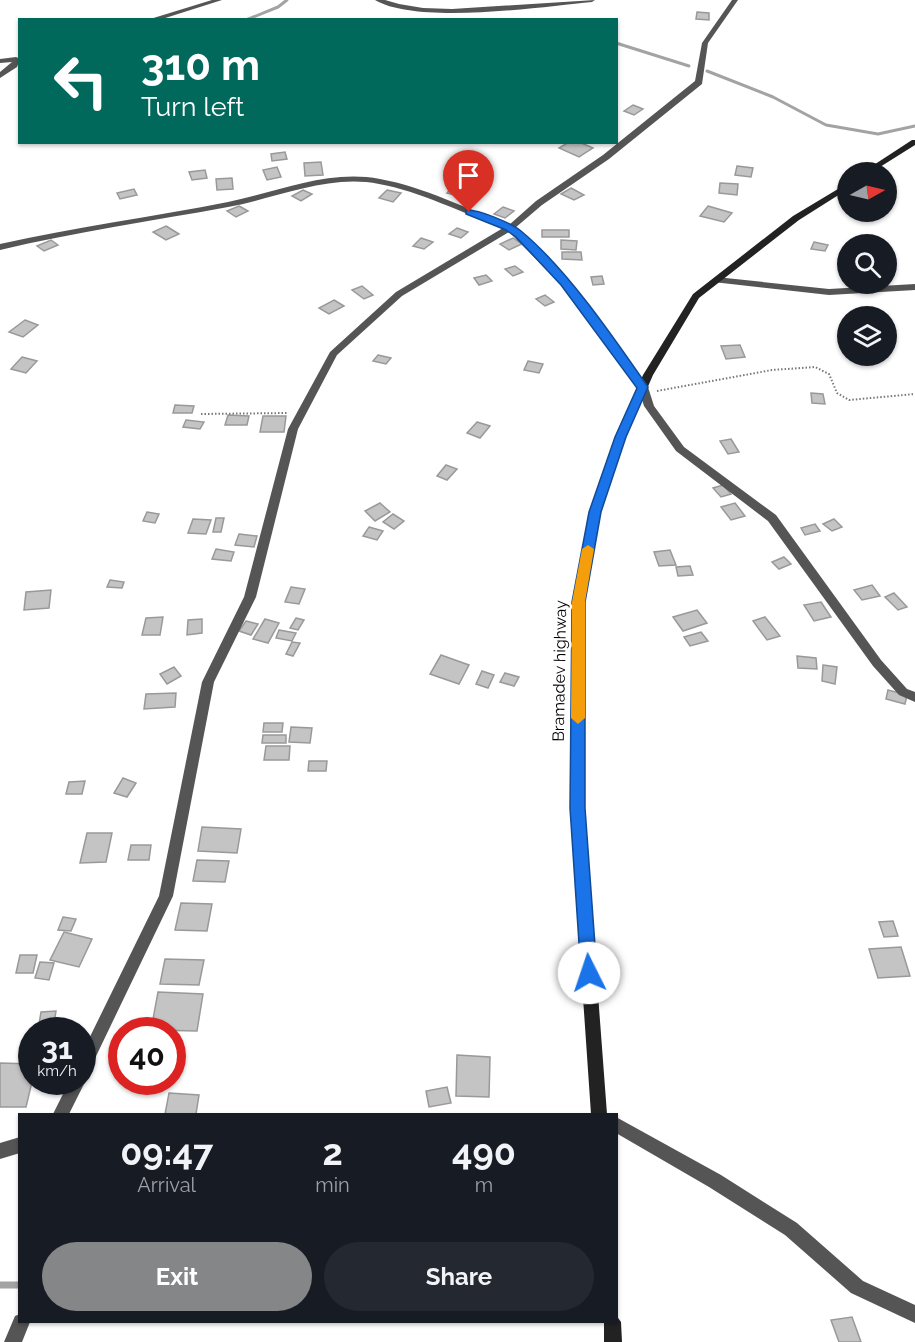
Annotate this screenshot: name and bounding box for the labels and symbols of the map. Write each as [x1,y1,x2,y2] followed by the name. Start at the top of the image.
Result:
[443,150,494,212] pin
[837,162,897,222] north arrow
[549,600,570,742] street label: Bramadev highway
[557,941,621,1005] position arrow
[108,1017,186,1095] speed limit sign: 40

